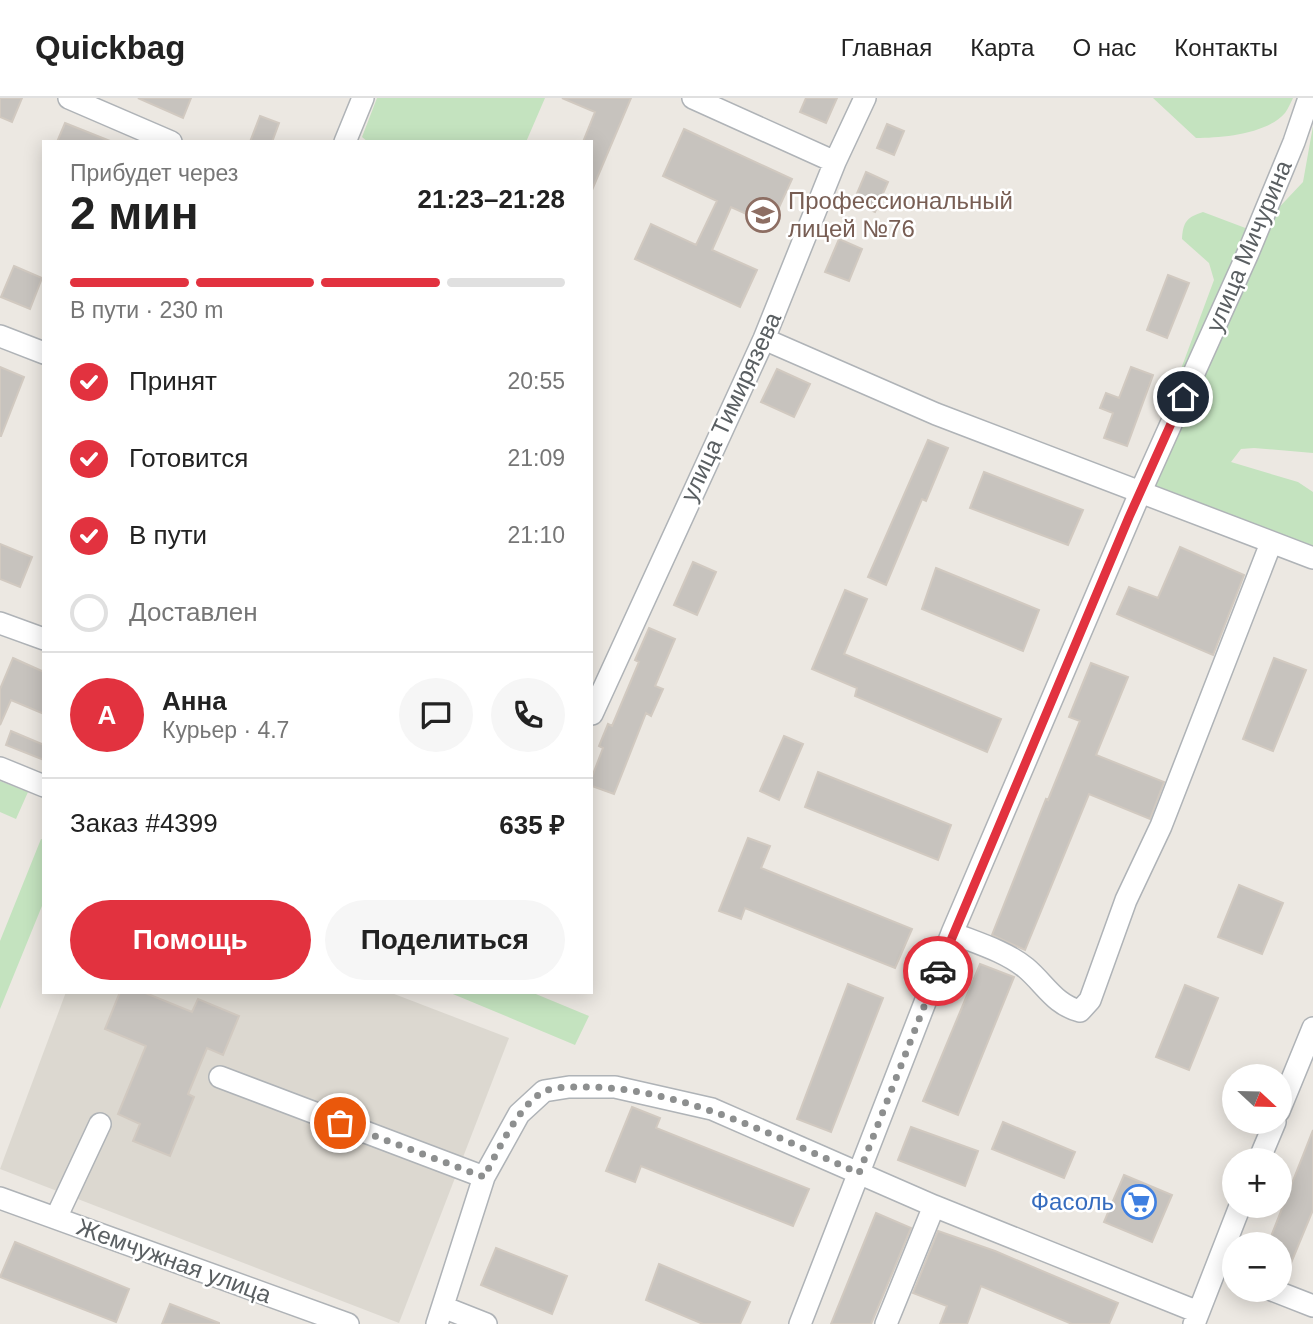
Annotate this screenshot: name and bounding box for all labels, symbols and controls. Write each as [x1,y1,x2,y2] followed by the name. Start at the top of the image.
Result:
[35,29,185,66] text: Quickbag
[841,34,932,61] text: Главная
[970,34,1034,61] text: Карта
[1072,34,1136,61] text: О нас
[1174,34,1278,61] text: Контакты
[1200,155,1297,336] street label: улица Мичурина
[70,160,238,186] text: Прибудет через
[418,184,565,214] text: 21:23–21:28
[70,187,198,239] text: 2 мин
[788,187,1013,242] place label: Профессиональный лицей №76
[744,196,782,234] school or university icon: Профессиональный лицей №76
[70,297,223,323] text: В пути · 230 m
[675,307,786,506] street label: улица Тимирязева
[70,363,108,401] icon: check
[129,366,217,396] text: Принят
[1153,367,1213,427] pin
[507,368,565,394] text: 20:55
[1164,378,1202,416] icon: home
[70,440,108,478] icon: check
[129,443,248,473] text: Готовится
[507,445,565,471] text: 21:09
[70,517,108,555] icon: check
[129,520,207,550] text: В пути
[507,522,565,548] text: 21:10
[129,597,258,627] text: Доставлен
[399,678,473,752] button: chat
[491,678,565,752] button: phone
[162,686,227,716] text: Анна
[98,700,116,730] text: А
[162,717,289,743] text: Курьер · 4.7
[70,808,218,838] text: Заказ #4399
[499,810,565,840] text: 635 ₽
[70,900,311,980] button: Помощь
[325,900,565,980] button: Поделиться
[903,936,973,1006] courier
[919,952,957,990] icon: car
[1222,1064,1292,1134] north arrow
[1222,1064,1292,1302] map controls
[310,1093,370,1153] pin
[321,1104,359,1142] icon: bag
[1222,1148,1292,1218] button: +
[1120,1183,1158,1221] supermarket icon: Фасоль
[1031,1188,1114,1215] place label: Фасоль
[73,1213,276,1308] street label: Жемчужная улица
[1222,1232,1292,1302] button: −

